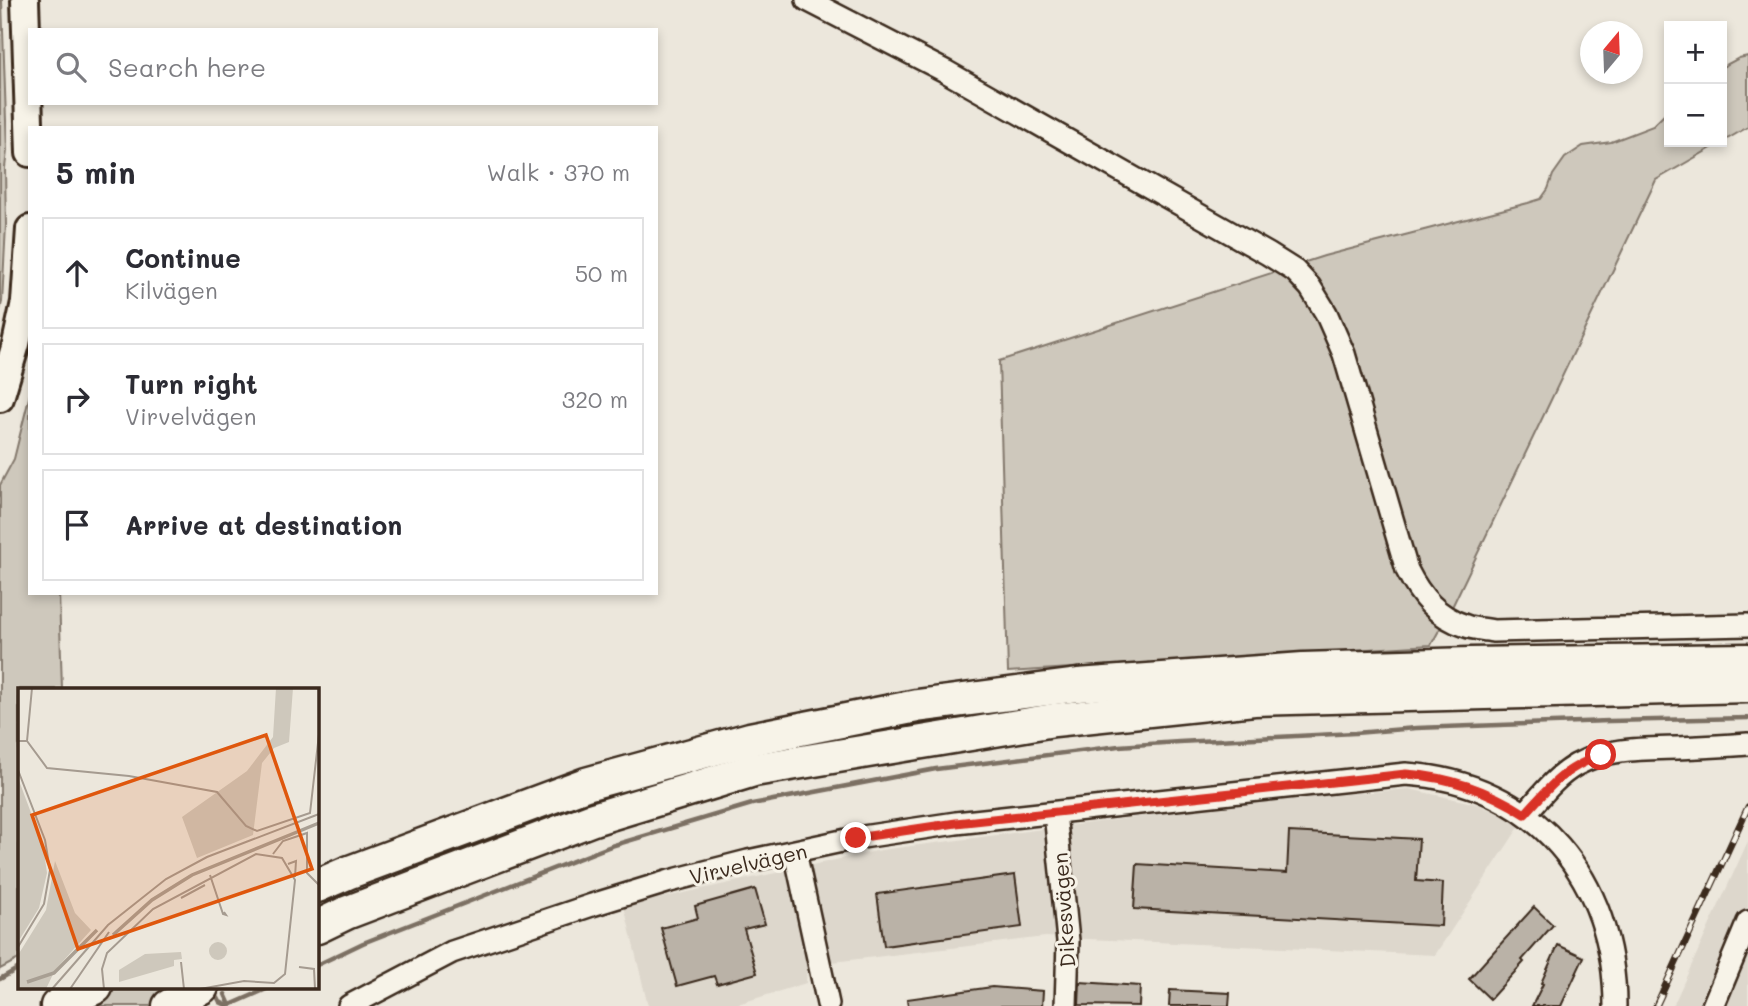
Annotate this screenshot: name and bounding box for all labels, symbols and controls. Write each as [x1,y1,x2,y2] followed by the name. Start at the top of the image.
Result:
[1580,21,1643,84] north arrow
[1664,21,1727,147] map controls
[1664,21,1727,84] button: +
[28,28,658,105] search box
[52,48,90,86] icon: search
[108,50,266,84] text: Search here
[1664,84,1727,147] button: −
[56,152,136,192] text: 5 min
[487,157,630,187] text: Walk · 370 m
[125,241,241,275] text: Continue
[58,254,96,292] icon: ahead
[575,258,628,288] text: 50 m
[125,275,218,305] text: Kilvägen
[125,367,258,401] text: Turn right
[58,380,96,418] icon: right
[562,384,628,414] text: 320 m
[125,401,256,431] text: Virvelvägen
[58,506,96,544] icon: arrive
[125,508,402,542] text: Arrive at destination
[18,688,318,988] inset map
[1585,739,1616,770] route start
[840,822,871,853] route end
[686,836,810,890] street label: Virvelvägen
[1046,852,1080,968] street label: Dikesvägen

